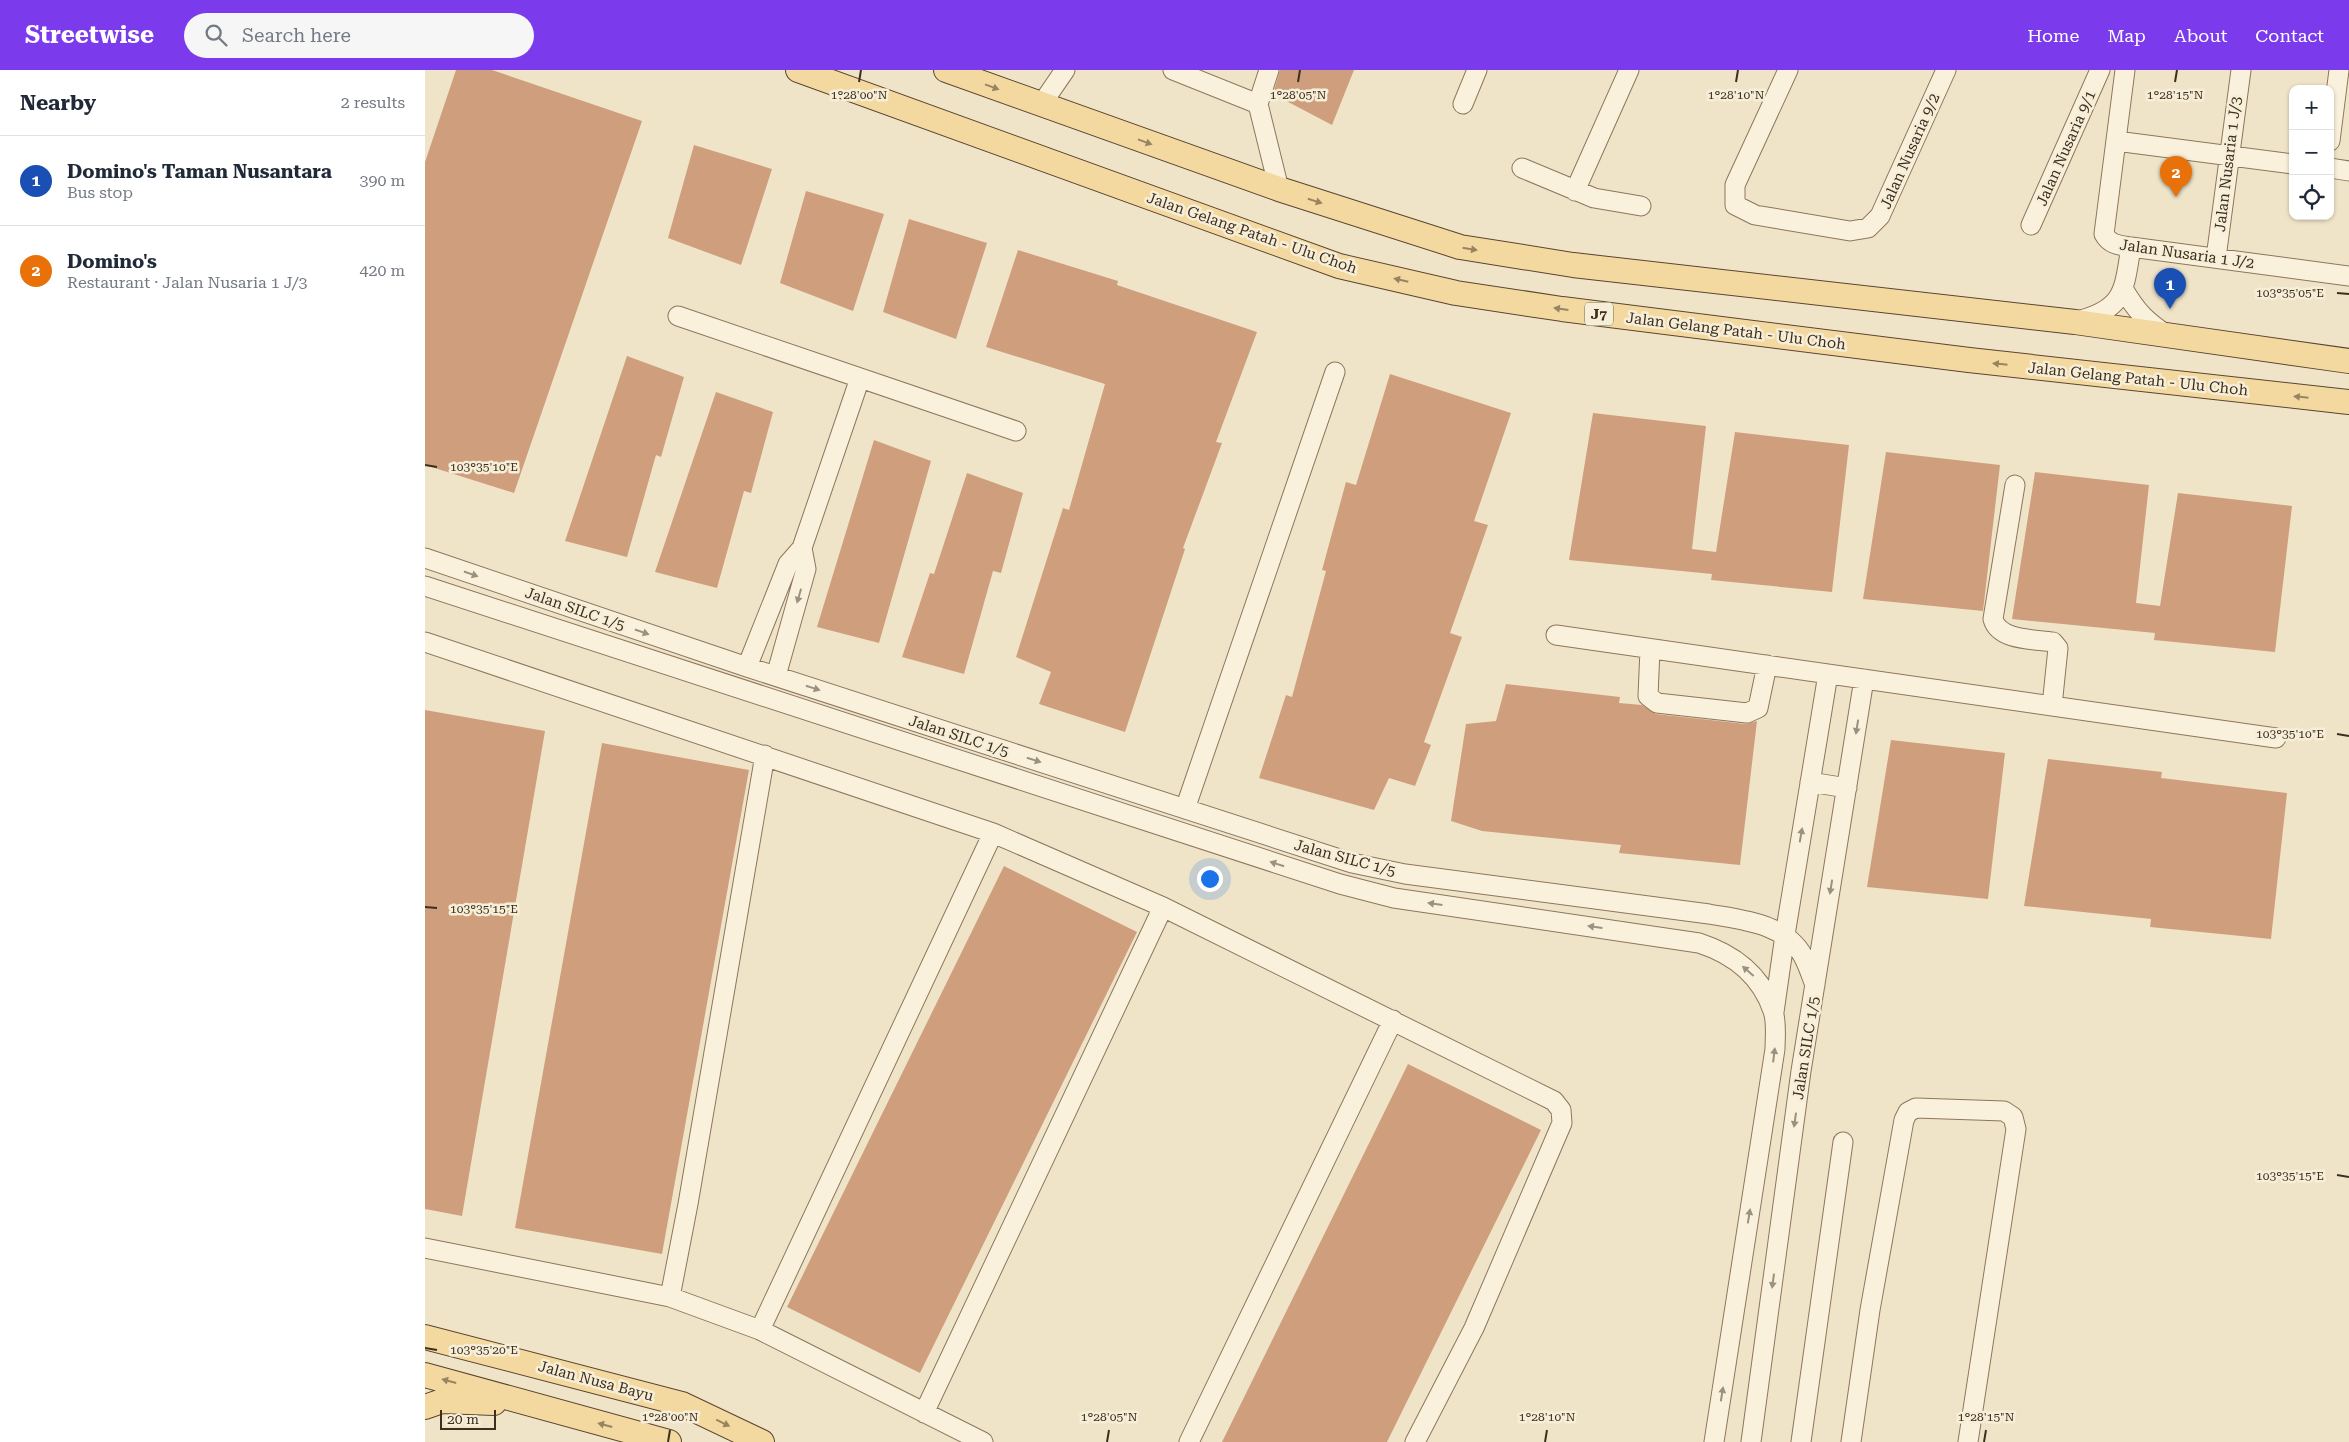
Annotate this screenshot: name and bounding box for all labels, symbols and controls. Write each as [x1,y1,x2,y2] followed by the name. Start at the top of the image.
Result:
[184,13,534,58] search box
[25,21,154,49] text: Streetwise
[202,21,230,49] icon: search
[242,24,351,47] text: Search here
[2027,25,2079,46] text: Home
[2107,25,2146,46] text: Map
[2174,25,2227,46] text: About
[2255,25,2324,46] text: Contact
[985,83,1000,91] one-way arrow
[2289,85,2334,220] map controls
[2289,85,2334,130] button: +
[2032,87,2100,209] street label: Jalan Nusaria 9/1
[831,88,888,102] text: 1°28'00"N
[1270,88,1327,102] text: 1°28'05"N
[1708,88,1765,102] text: 1°28'10"N
[2147,88,2204,102] text: 1°28'15"N
[1876,90,1944,212] street label: Jalan Nusaria 9/2
[20,91,96,115] text: Nearby
[341,93,405,112] text: 2 results
[2211,95,2245,233] street label: Jalan Nusaria 1 J/3
[2289,130,2334,175] button: −
[1138,138,1153,146] one-way arrow
[2160,156,2192,197] pin: 2
[67,160,332,183] text: Domino's Taman Nusantara
[32,171,40,190] text: 1
[359,171,405,190] text: 390 m
[2289,175,2334,220] button: locate
[67,183,133,202] text: Bus stop
[1144,188,1360,278] street label: Jalan Gelang Patah - Ulu Choh
[1308,197,1323,205] one-way arrow
[2118,236,2256,272] street label: Jalan Nusaria 1 J/2
[1463,245,1479,253] one-way arrow
[67,250,157,273] text: Domino's
[32,261,40,280] text: 2
[359,261,405,280] text: 420 m
[2154,268,2186,309] pin: 1
[67,273,307,292] text: Restaurant · Jalan Nusaria 1 J/3
[1393,276,1408,284] one-way arrow
[2256,286,2324,300] text: 103°35'05"E
[1585,302,1613,325] road number: J7
[1553,304,1569,312] one-way arrow
[1625,309,1847,353] street label: Jalan Gelang Patah - Ulu Choh
[2027,358,2249,400] street label: Jalan Gelang Patah - Ulu Choh
[1992,360,2008,368] one-way arrow
[2292,393,2308,401] one-way arrow
[450,460,518,474] text: 103°35'10"E
[464,571,479,578] one-way arrow
[523,583,627,635] street label: Jalan SILC 1/5
[794,588,802,603] one-way arrow
[634,628,649,636] one-way arrow
[805,685,820,693] one-way arrow
[907,711,1011,761] street label: Jalan SILC 1/5
[1852,719,1860,735] one-way arrow
[2256,727,2324,741] text: 103°35'10"E
[1026,757,1041,764] one-way arrow
[1798,827,1806,843] one-way arrow
[1292,836,1398,880] street label: Jalan SILC 1/5
[1270,860,1285,867] one-way arrow
[1197,866,1223,892] your location
[1826,880,1834,896] one-way arrow
[1426,900,1442,908] one-way arrow
[450,902,518,916] text: 103°35'15"E
[1587,923,1603,931] one-way arrow
[1743,965,1755,977] one-way arrow
[1789,995,1823,1101] street label: Jalan SILC 1/5
[1770,1047,1778,1063] one-way arrow
[1791,1112,1799,1128] one-way arrow
[2256,1169,2324,1183] text: 103°35'15"E
[1746,1208,1754,1224] one-way arrow
[1769,1273,1777,1289] one-way arrow
[450,1343,518,1357] text: 103°35'20"E
[536,1357,656,1405] street label: Jalan Nusa Bayu
[441,1377,456,1385] one-way arrow
[1718,1385,1726,1401] one-way arrow
[440,1407,496,1430] scale bar
[642,1410,699,1424] text: 1°28'00"N
[1081,1410,1138,1424] text: 1°28'05"N
[1519,1410,1576,1424] text: 1°28'10"N
[1958,1410,2015,1424] text: 1°28'15"N
[447,1411,479,1427] text: 20 m
[598,1420,613,1428] one-way arrow
[716,1420,730,1428] one-way arrow

